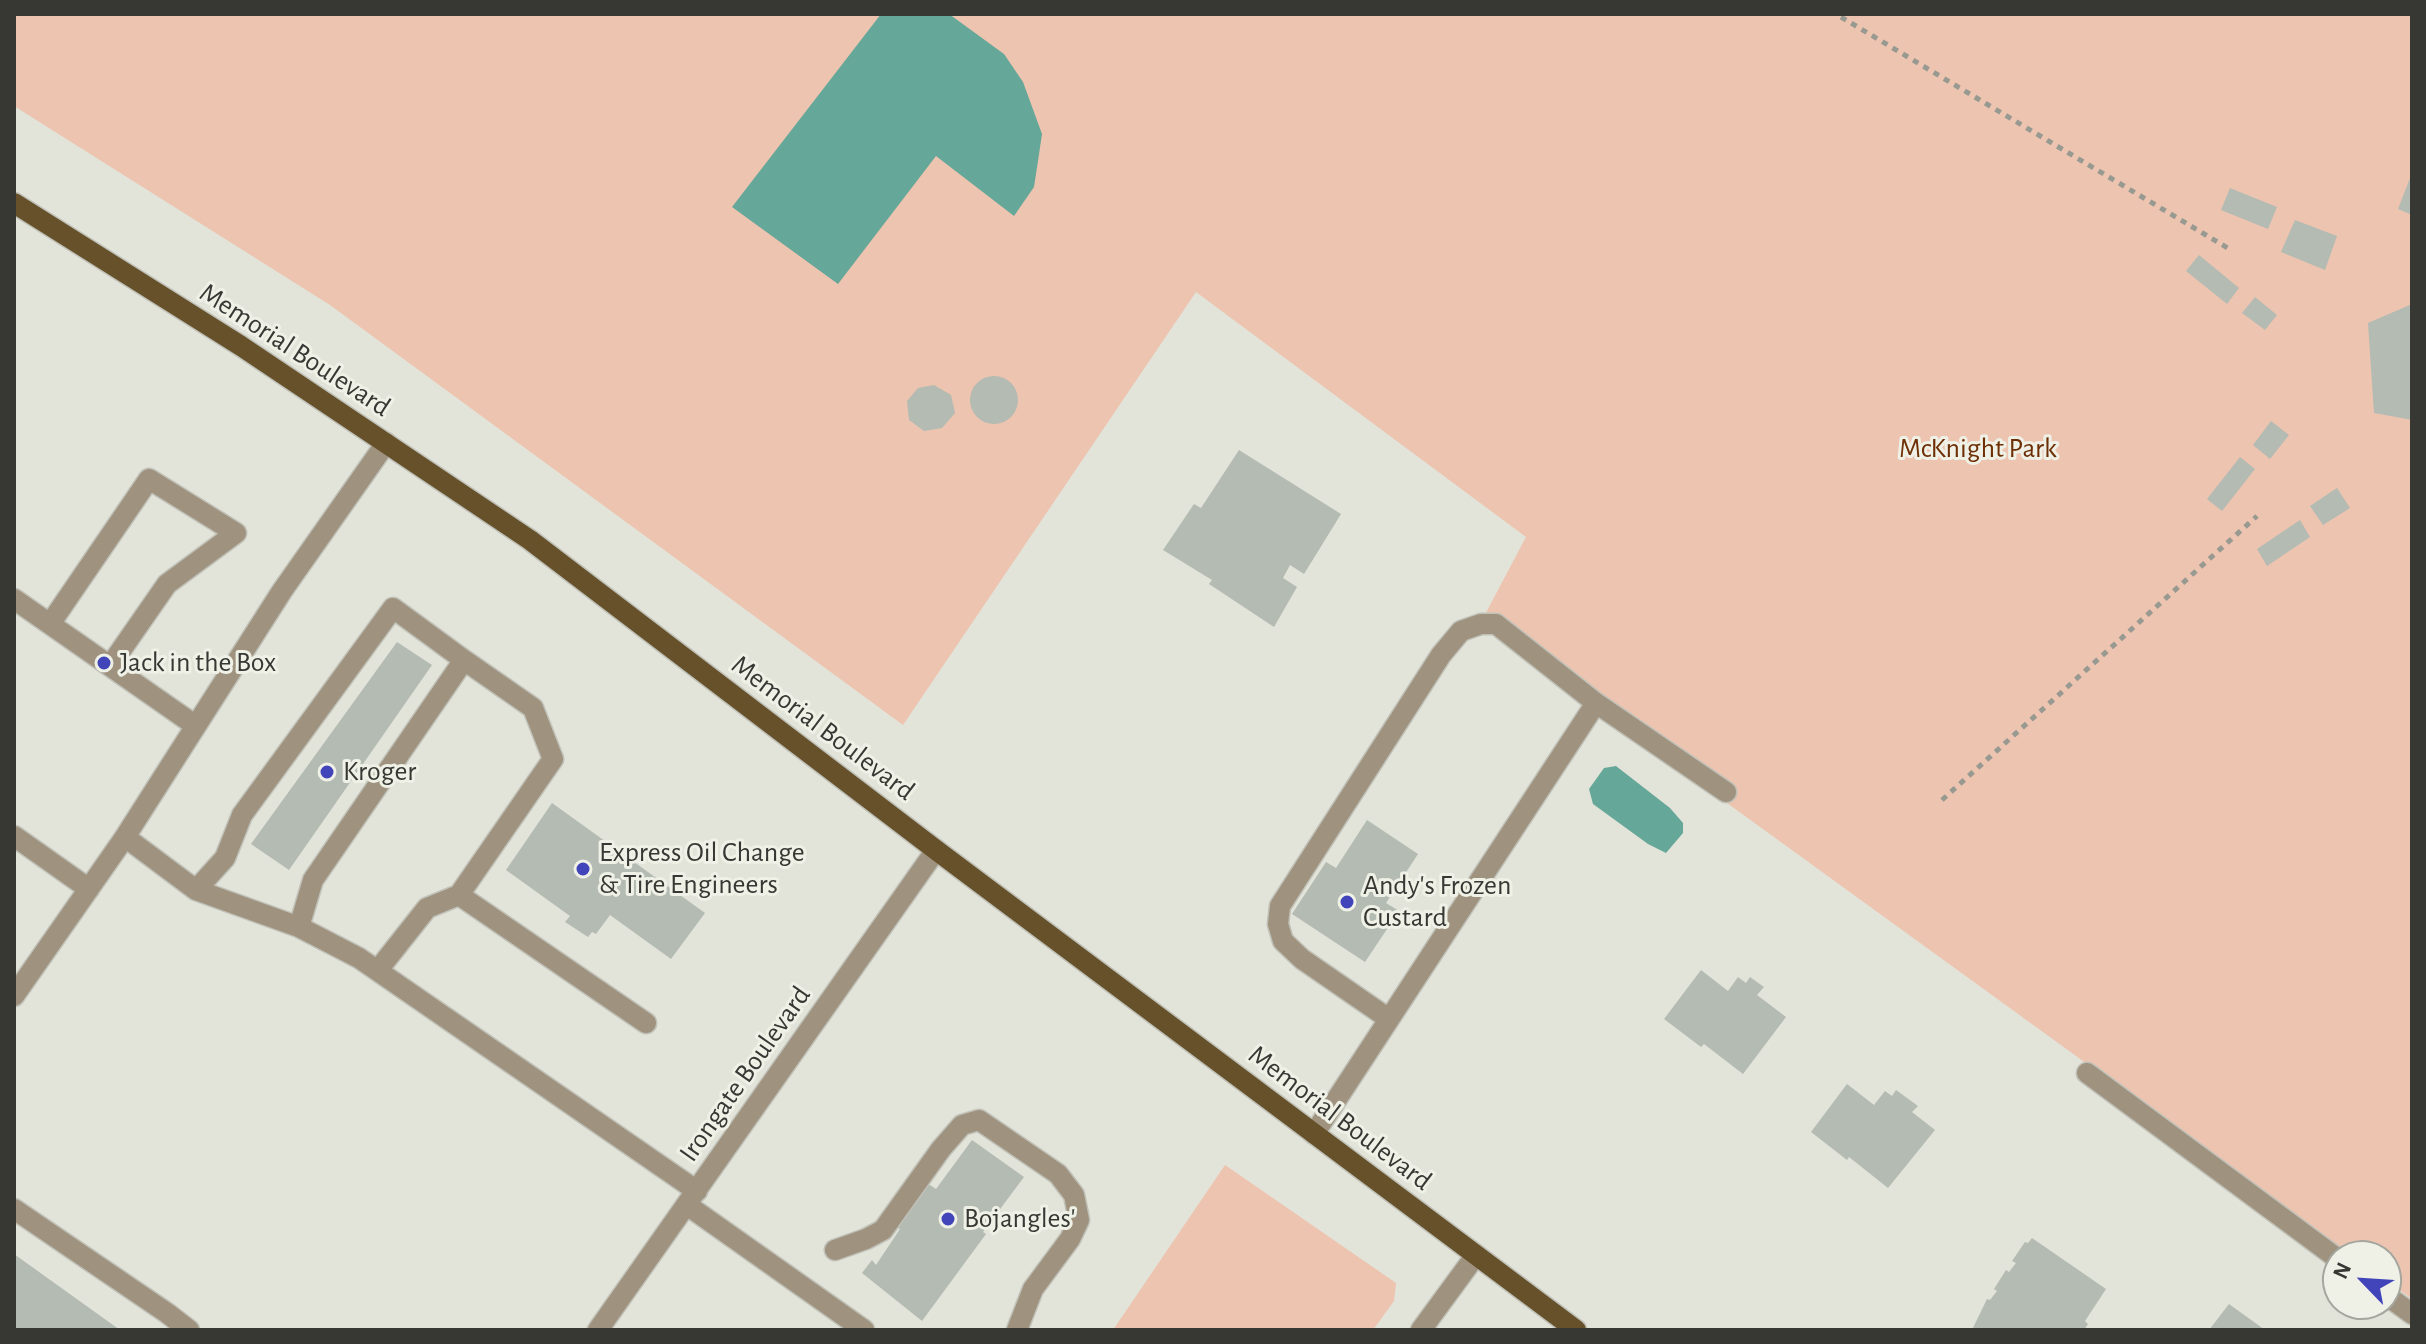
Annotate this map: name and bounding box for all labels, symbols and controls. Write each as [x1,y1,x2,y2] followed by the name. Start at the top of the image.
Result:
[193,276,397,424] street label: Memorial Boulevard
[1899,432,2057,466] park label: McKnight Park
[120,646,276,680] place label: Jack in the Box
[725,648,921,808] street label: Memorial Boulevard
[95,654,113,672] marker: Jack in the Box
[343,755,416,789] place label: Kroger
[318,763,336,781] marker: Kroger
[599,836,805,902] place label: Express Oil Change & Tire Engineers
[574,860,592,878] marker: Express Oil Change & Tire Engineers
[1363,869,1511,935] place label: Andy's Frozen Custard
[1338,893,1356,911] marker: Andy's Frozen Custard
[672,980,818,1168] street label: Irongate Boulevard
[1242,1038,1438,1198] street label: Memorial Boulevard
[964,1202,1075,1236] place label: Bojangles'
[939,1210,957,1228] marker: Bojangles'
[2322,1240,2402,1320] north arrow
[2329,1259,2355,1282] text: N

